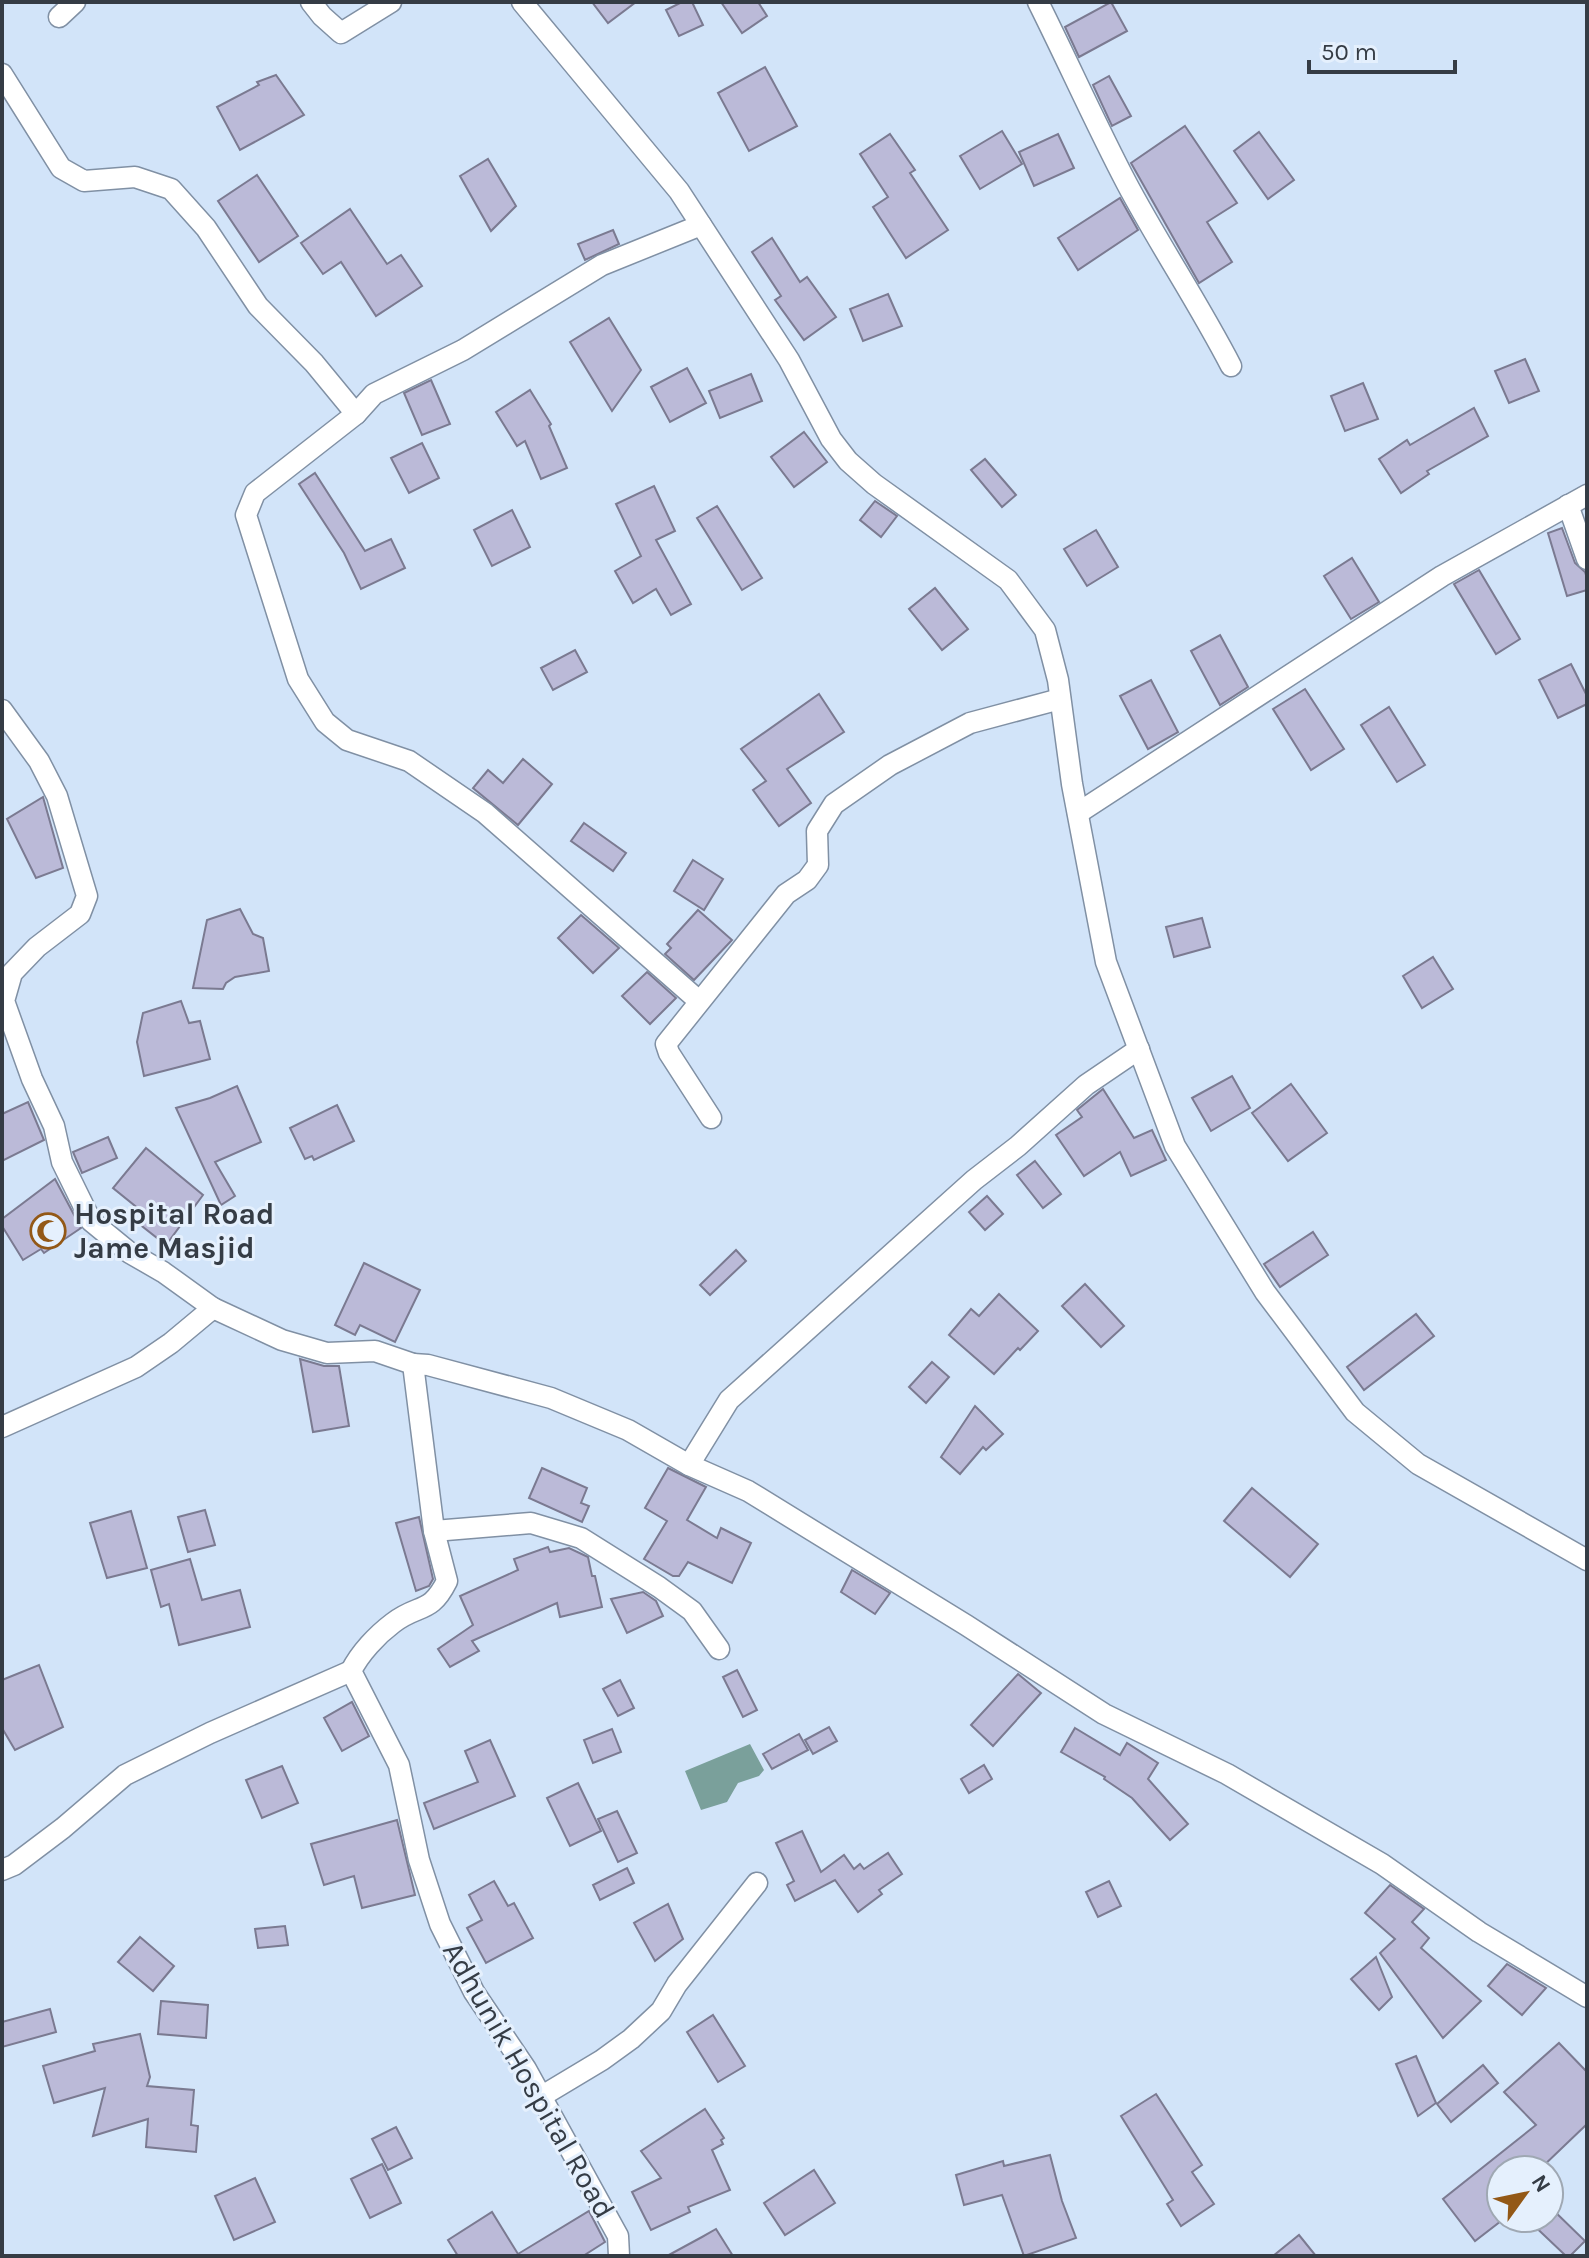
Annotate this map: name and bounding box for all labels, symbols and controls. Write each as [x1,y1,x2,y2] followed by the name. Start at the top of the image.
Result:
[1309,24,1455,74] scale bar
[1321,38,1377,66] text: 50 m
[74,1196,274,1266] place label: Hospital Road Jame Masjid
[29,1212,67,1250] mosque icon: Hospital Road Jame Masjid
[435,1935,623,2225] street label: Adhunik Hospital Road
[1485,2154,1565,2234] north arrow
[1526,2170,1556,2197] text: N

